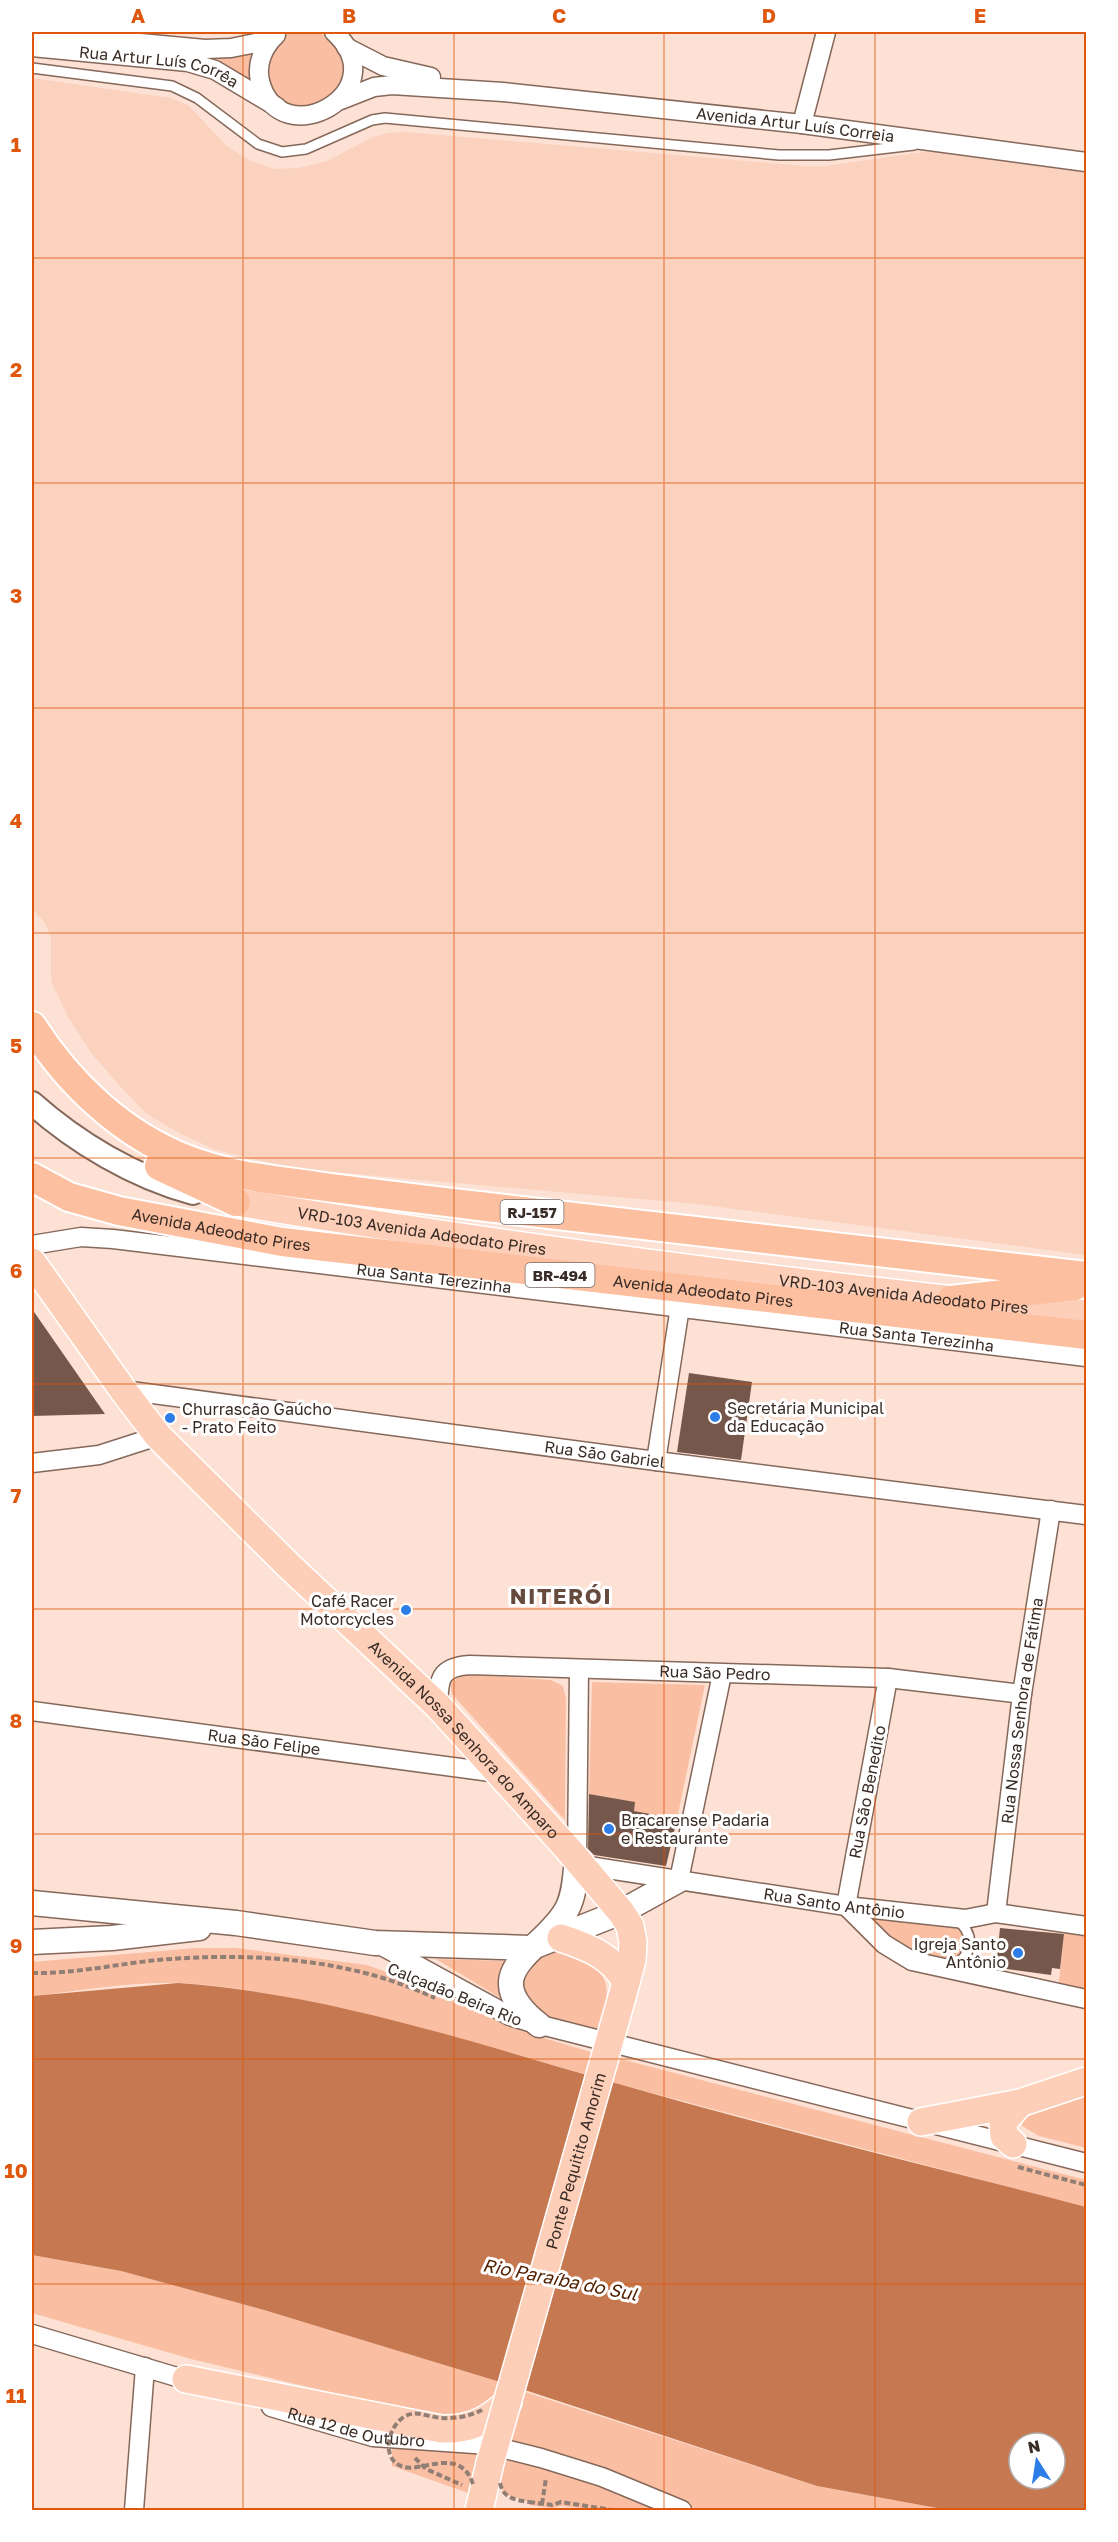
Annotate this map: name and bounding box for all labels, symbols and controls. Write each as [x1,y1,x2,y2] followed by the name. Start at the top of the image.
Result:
[131,3,145,27] text: A
[342,3,356,27] text: B
[552,3,566,27] text: C
[762,3,776,27] text: D
[974,3,986,27] text: E
[78,42,242,92] street label: Rua Artur Luís Corrêa
[695,103,896,146] street label: Avenida Artur Luís Correia
[11,132,21,156] text: 1
[10,357,22,381] text: 2
[10,583,22,607] text: 3
[10,808,22,832] text: 4
[10,1033,22,1057] text: 5
[500,1200,564,1224] road number: RJ-157
[296,1202,548,1259] street label: VRD-103 Avenida Adeodato Pires
[130,1204,312,1255] street label: Avenida Adeodato Pires
[10,1258,22,1282] text: 6
[355,1259,513,1297] street label: Rua Santa Terezinha
[526,1263,594,1287] road number: BR-494
[612,1270,795,1311] street label: Avenida Adeodato Pires
[778,1270,1030,1318] street label: VRD-103 Avenida Adeodato Pires
[838,1317,995,1356] street label: Rua Santa Terezinha
[727,1398,884,1436] place label: Secretária Municipal da Educação
[182,1399,332,1437] place label: Churrascão Gaúcho - Prato Feito
[708,1410,722,1424] marker: Secretária Municipal da Educação
[163,1411,177,1425] marker: Churrascão Gaúcho - Prato Feito
[543,1436,666,1472] street label: Rua São Gabriel
[11,1483,22,1507] text: 7
[510,1582,612,1609] district label: NITERÓI
[300,1591,394,1629] place label: Café Racer Motorcycles
[997,1596,1047,1825] street label: Rua Nossa Senhora de Fátima
[399,1603,413,1617] marker: Café Racer Motorcycles
[364,1636,564,1843] street label: Avenida Nossa Senhora do Amparo
[659,1661,771,1684] street label: Rua São Pedro
[10,1708,22,1732] text: 8
[206,1724,321,1759] street label: Rua São Felipe
[844,1724,890,1860] street label: Rua São Benedito
[621,1810,769,1848] place label: Bracarense Padaria e Restaurante
[602,1822,616,1836] marker: Bracarense Padaria e Restaurante
[762,1883,906,1922] street label: Rua Santo Antônio
[10,1933,22,1957] text: 9
[913,1934,1006,1972] place label: Igreja Santo Antônio
[1011,1946,1025,1960] marker: Igreja Santo Antônio
[385,1958,525,2030] street label: Calçadão Beira Rio
[541,2070,610,2252] street label: Ponte Pequitito Amorim
[4,2158,28,2182] text: 10
[481,2253,640,2305] water label: Rio Paraíba do Sul
[6,2383,26,2407] text: 11
[285,2402,426,2451] street label: Rua 12 de Outubro
[1007,2431,1067,2491] north arrow
[1026,2435,1042,2457] text: N

